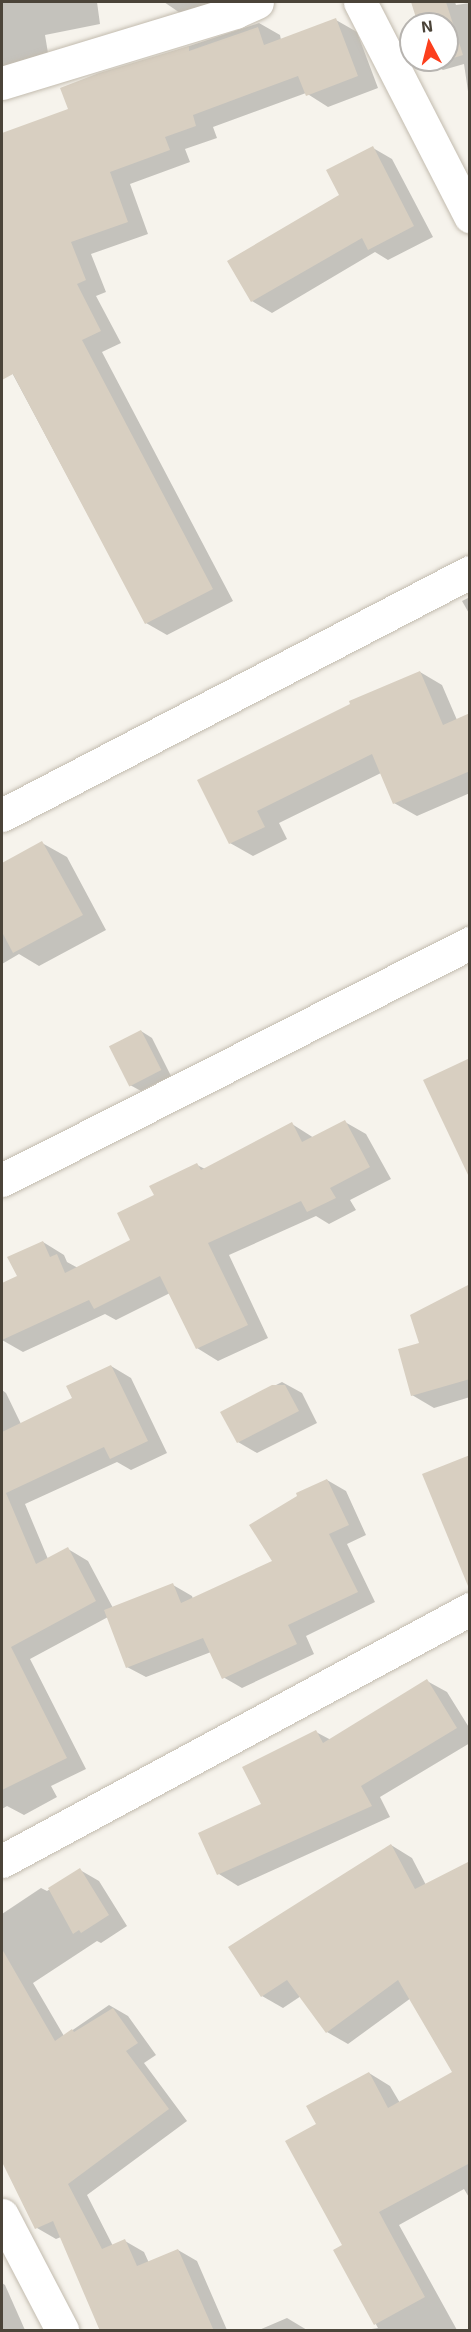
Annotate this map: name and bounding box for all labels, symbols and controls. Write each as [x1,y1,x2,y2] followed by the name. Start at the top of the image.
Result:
[399,12,459,72] north arrow
[420,15,434,36] text: N

